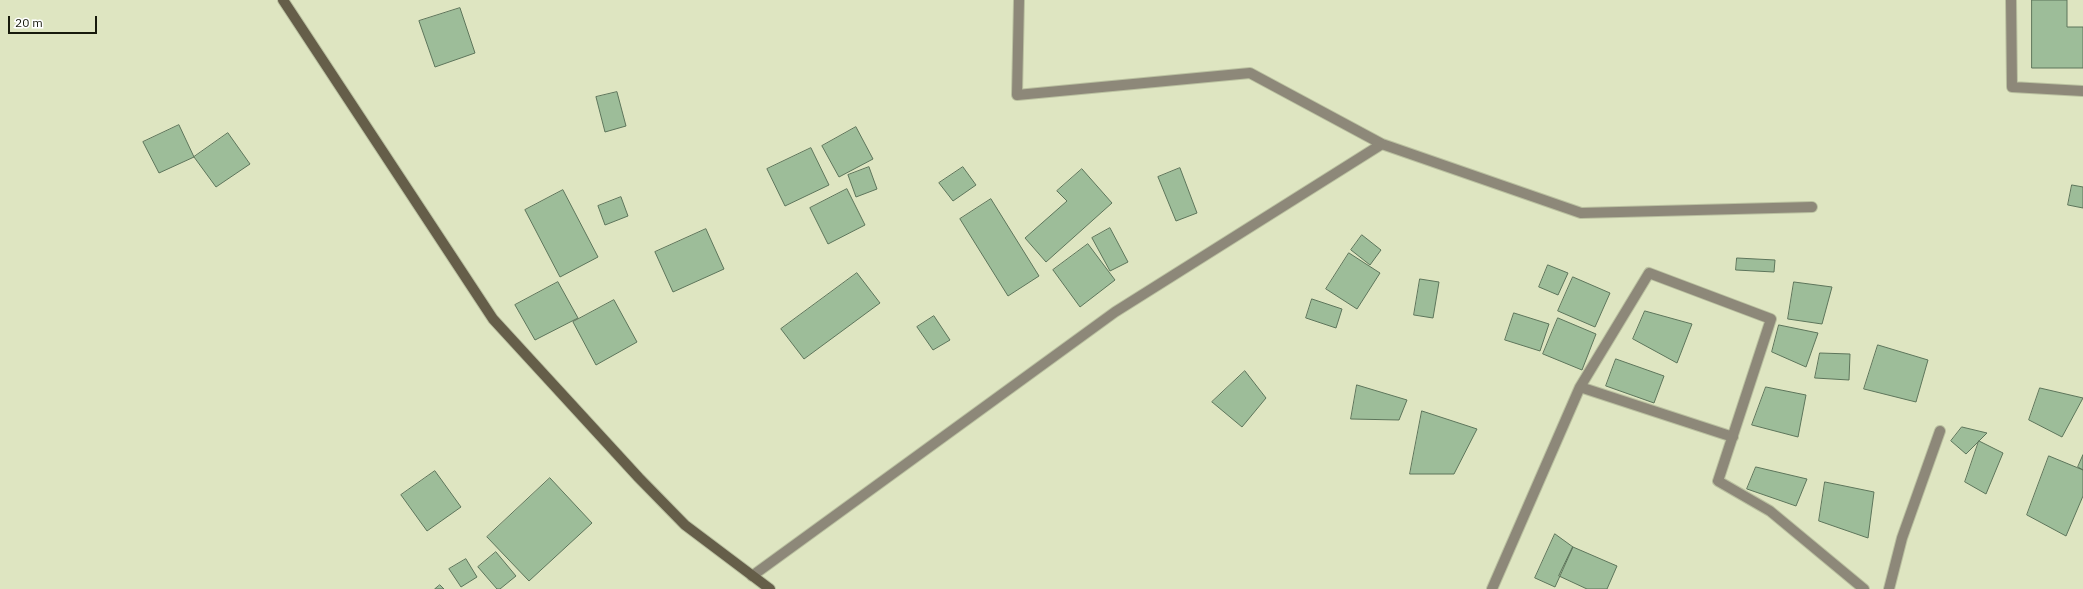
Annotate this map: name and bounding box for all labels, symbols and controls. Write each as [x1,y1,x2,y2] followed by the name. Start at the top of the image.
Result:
[10,8,99,34] scale bar
[15,15,43,30] text: 20 m

